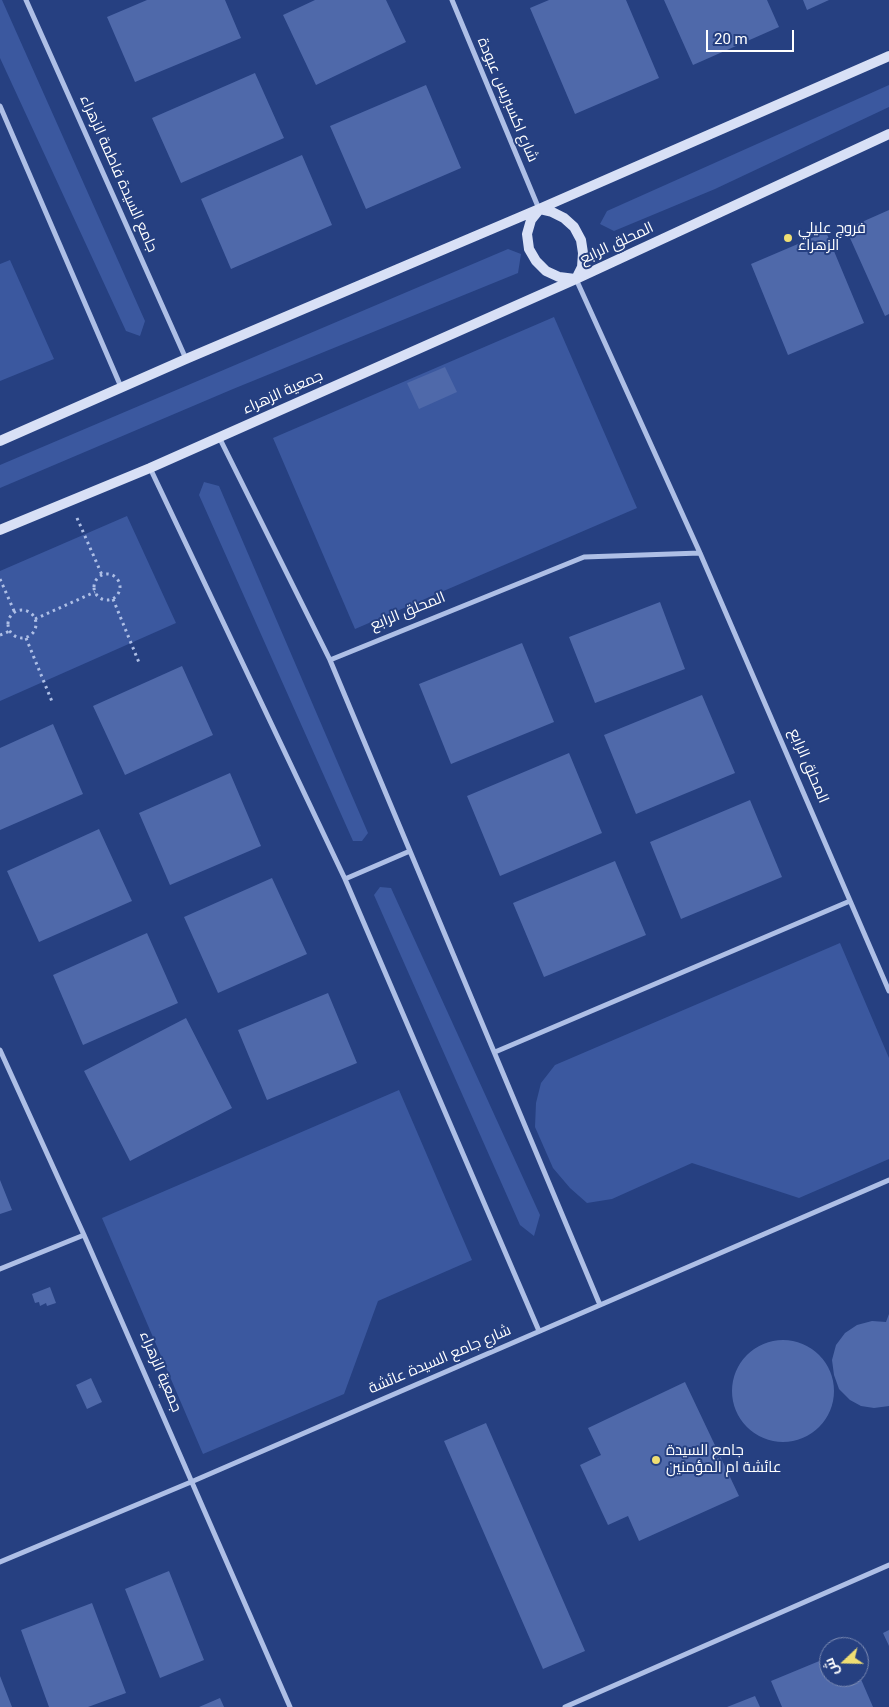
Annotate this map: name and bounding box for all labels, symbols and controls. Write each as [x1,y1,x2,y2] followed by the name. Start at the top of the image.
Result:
[709,20,796,52] scale bar
[714,30,748,48] text: 20 m
[473,35,541,165] street label: شارع اكسبريس عبودة
[75,93,161,255] street label: جامع السيدة فاطمة الزهراء
[577,219,657,269] street label: المحلق الرابع
[798,220,866,255] place label: فروج عليلي الزهراء
[782,232,794,244] marker: فروج عليلي الزهراء
[240,367,326,419] street label: جمعية الزهراء
[368,589,448,635] street label: المحلق الرابع
[784,726,832,806] street label: المحلق الرابع
[366,1322,514,1398] street label: شارع جامع السيدة عائشة
[135,1329,185,1415] street label: جمعية الزهراء
[666,1442,782,1477] place label: جامع السيدة عائشة ام المؤمنين
[650,1454,662,1466] marker: جامع السيدة عائشة ام المؤمنين
[819,1637,869,1687] north arrow
[820,1656,842,1678] text: ش

